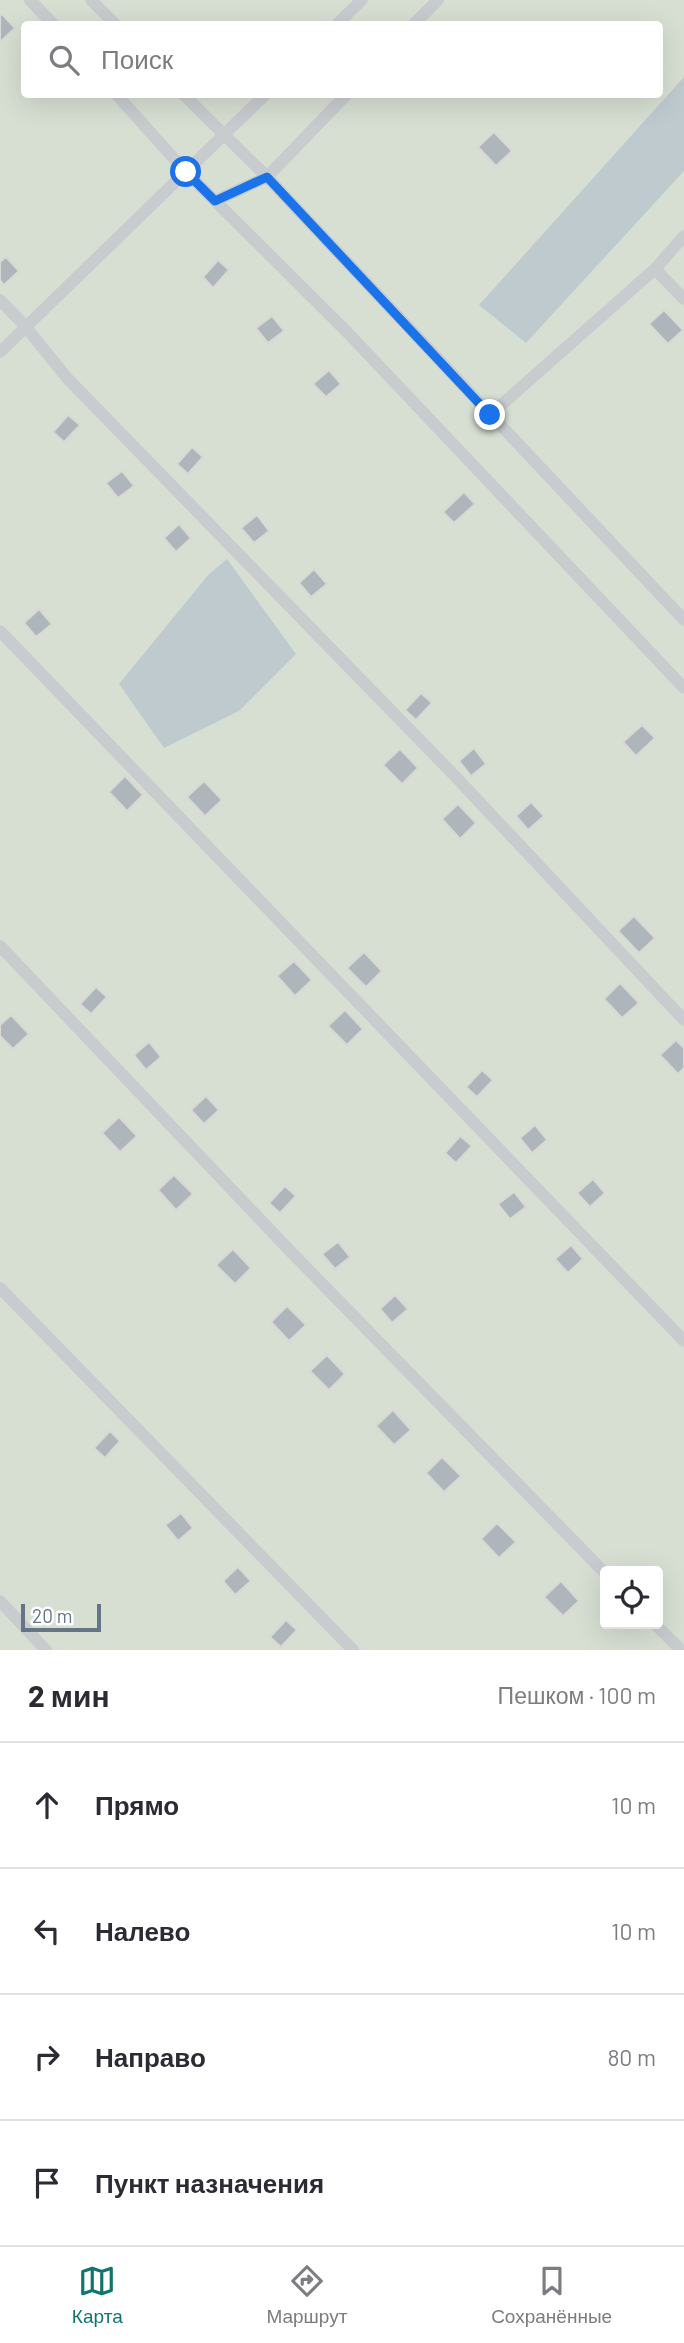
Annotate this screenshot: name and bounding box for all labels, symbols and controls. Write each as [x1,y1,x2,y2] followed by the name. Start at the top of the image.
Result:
[21,21,663,98] search box
[45,41,83,79] icon: search
[101,43,173,74] text: Поиск
[170,156,201,187] route start
[474,399,505,430] route end
[600,1566,663,1629] map controls
[600,1566,663,1629] button: locate
[21,1601,102,1633] scale bar
[32,1604,72,1627] text: 20 m
[28,1677,110,1713] text: 2 мин
[498,1681,656,1709] text: Пешком · 100 m
[28,1786,66,1824] icon: ahead
[95,1789,179,1820] text: Прямо
[611,1791,656,1819] text: 10 m
[28,1912,66,1950] icon: left
[95,1915,190,1946] text: Налево
[611,1917,656,1945] text: 10 m
[28,2038,66,2076] icon: right
[95,2041,206,2072] text: Направо
[607,2043,656,2071] text: 80 m
[28,2164,66,2202] icon: arrive
[95,2167,324,2198] text: Пункт назначения
[72,2262,123,2328] tab: Карта
[266,2262,347,2328] tab: Маршрут
[491,2262,612,2328] tab: Сохранённые

